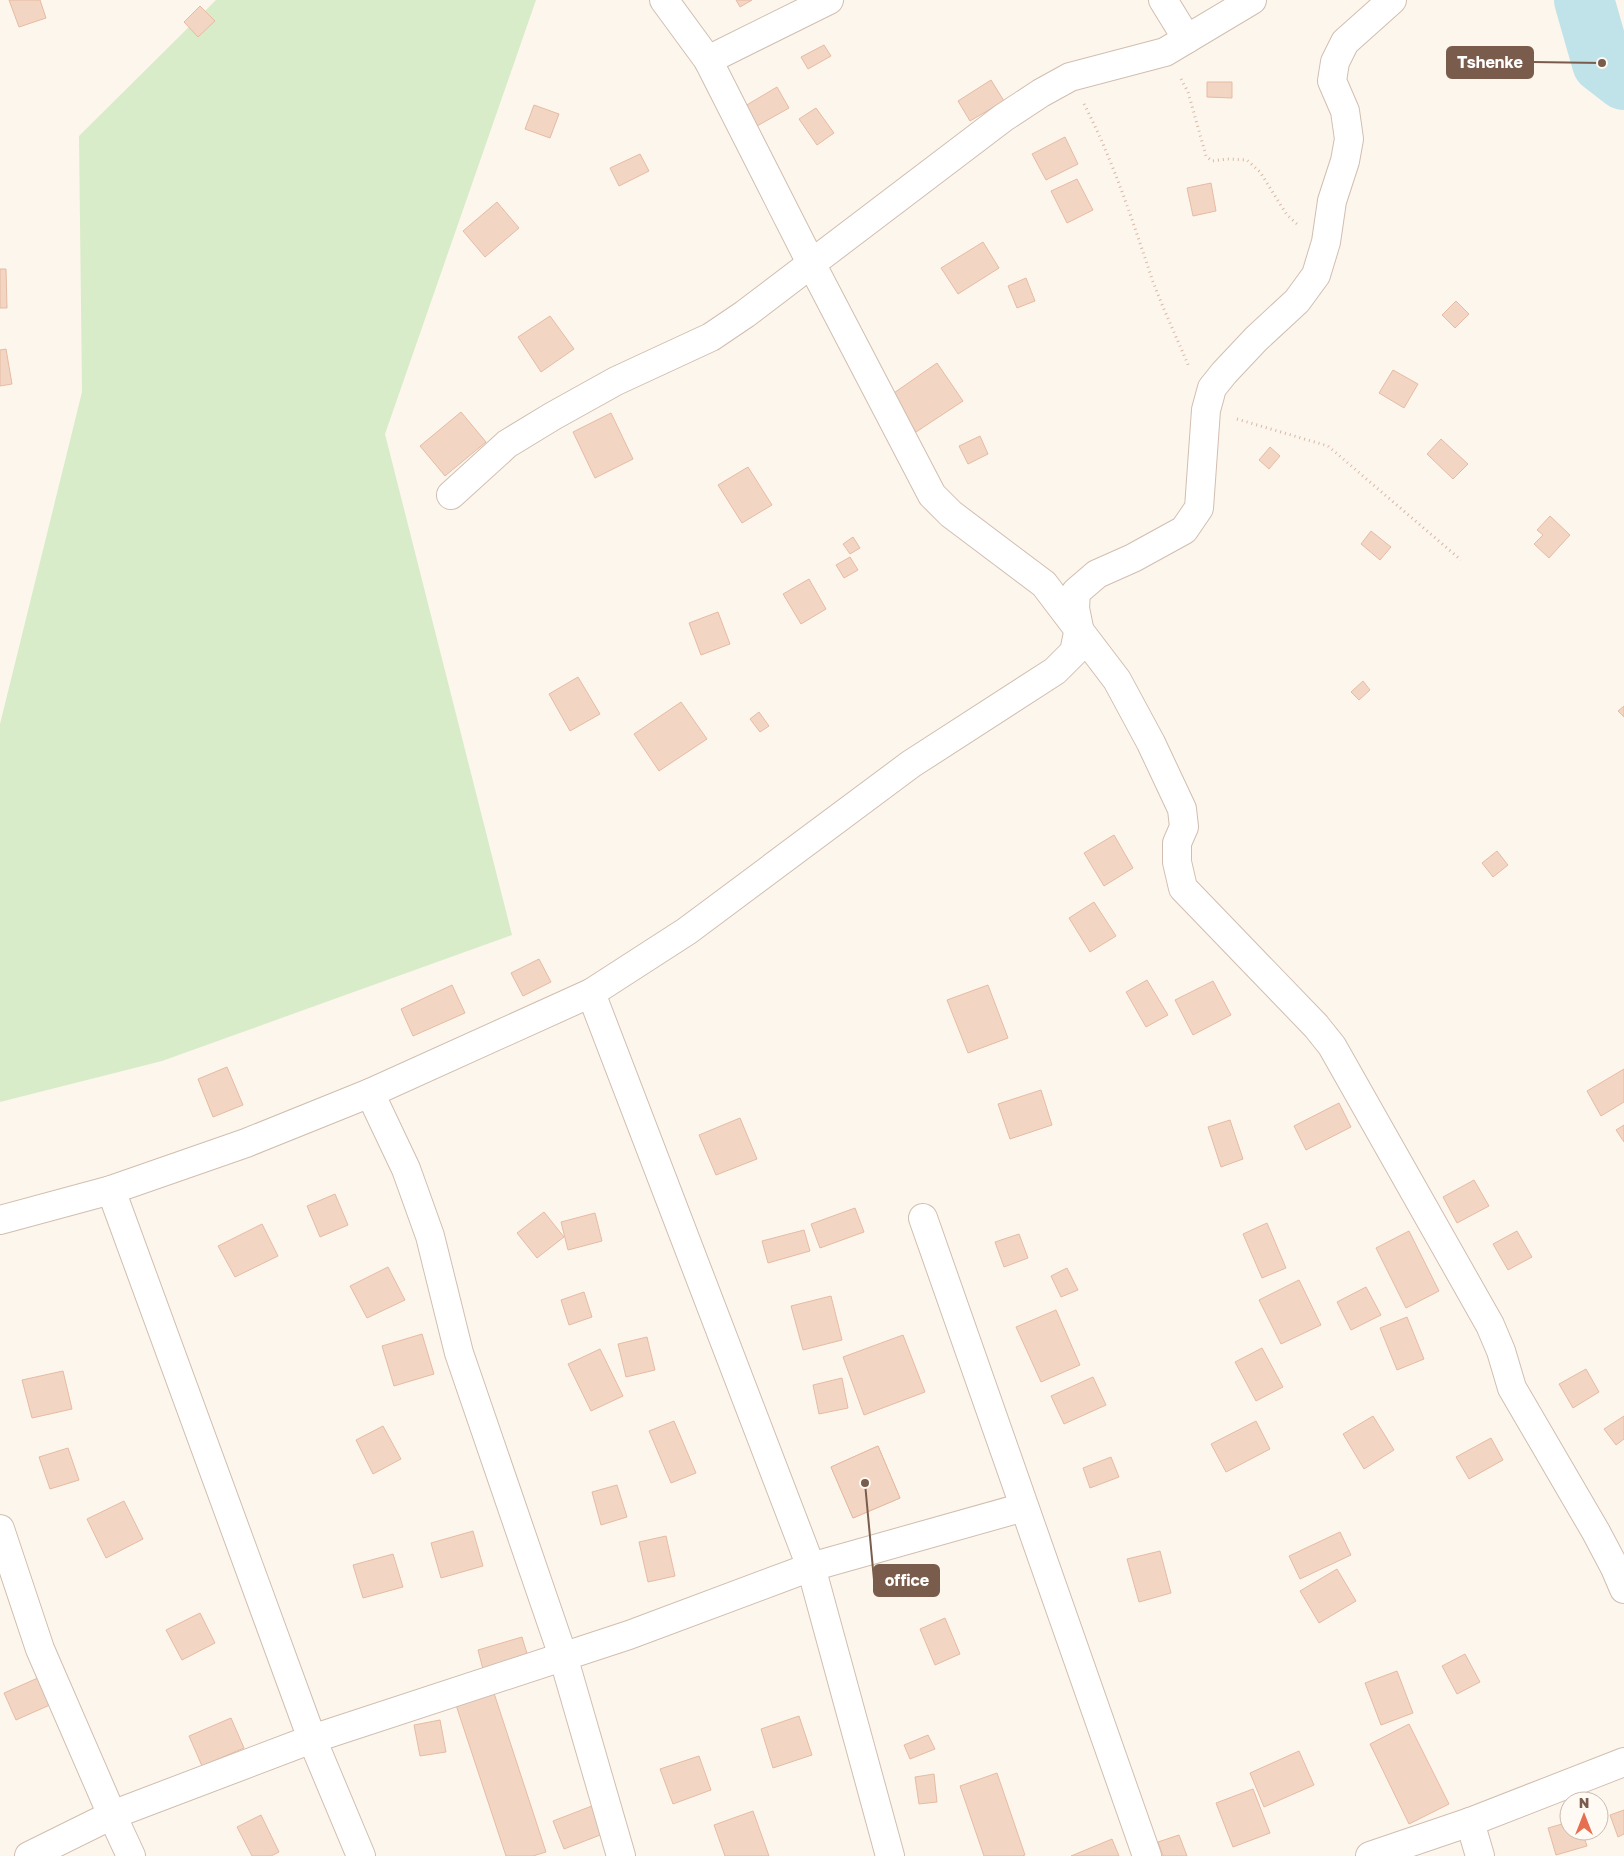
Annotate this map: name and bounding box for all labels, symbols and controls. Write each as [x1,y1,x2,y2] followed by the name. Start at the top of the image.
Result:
[1447,47,1533,78] callout: Tshenke
[1457,52,1523,72] text: Tshenke
[874,1565,939,1596] callout: office
[885,1570,929,1590] text: office
[1559,1791,1609,1841] north arrow
[1579,1794,1589,1811] text: N

